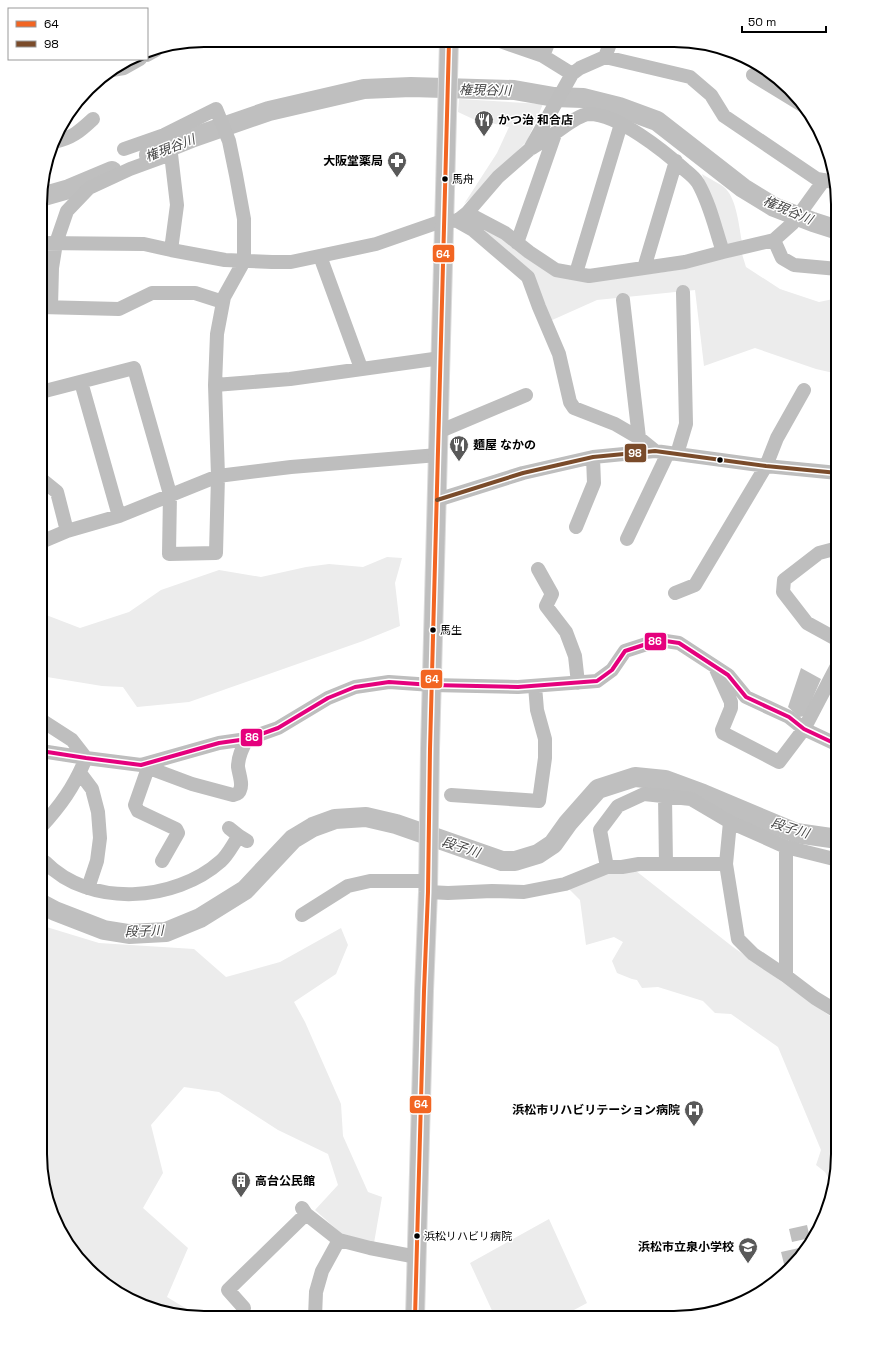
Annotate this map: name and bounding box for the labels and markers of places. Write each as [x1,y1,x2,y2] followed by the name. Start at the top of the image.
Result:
[473,109,495,137] restaurant icon: かつ治 和合店
[498,112,573,128] place label: かつ治 和合店
[386,150,408,178] pharmacy icon: 大阪堂薬局
[323,153,383,169] place label: 大阪堂薬局
[452,172,474,186] place label: 馬舟
[440,174,450,184] marker: 馬舟
[448,434,470,462] restaurant icon: 麺屋 なかの
[473,437,536,453] place label: 麺屋 なかの
[715,455,725,465] unlabelled marker
[440,623,462,637] place label: 馬生
[428,625,438,635] marker: 馬生
[683,1099,705,1127] hospital icon: 浜松市リハビリテーション病院
[512,1102,680,1118] place label: 浜松市リハビリテーション病院
[230,1170,252,1198] building icon: 高台公民館
[255,1173,315,1189] place label: 高台公民館
[424,1229,512,1243] place label: 浜松リハビリ病院
[412,1231,422,1241] marker: 浜松リハビリ病院
[737,1236,759,1264] school or university icon: 浜松市立泉小学校
[638,1239,734,1255] place label: 浜松市立泉小学校

